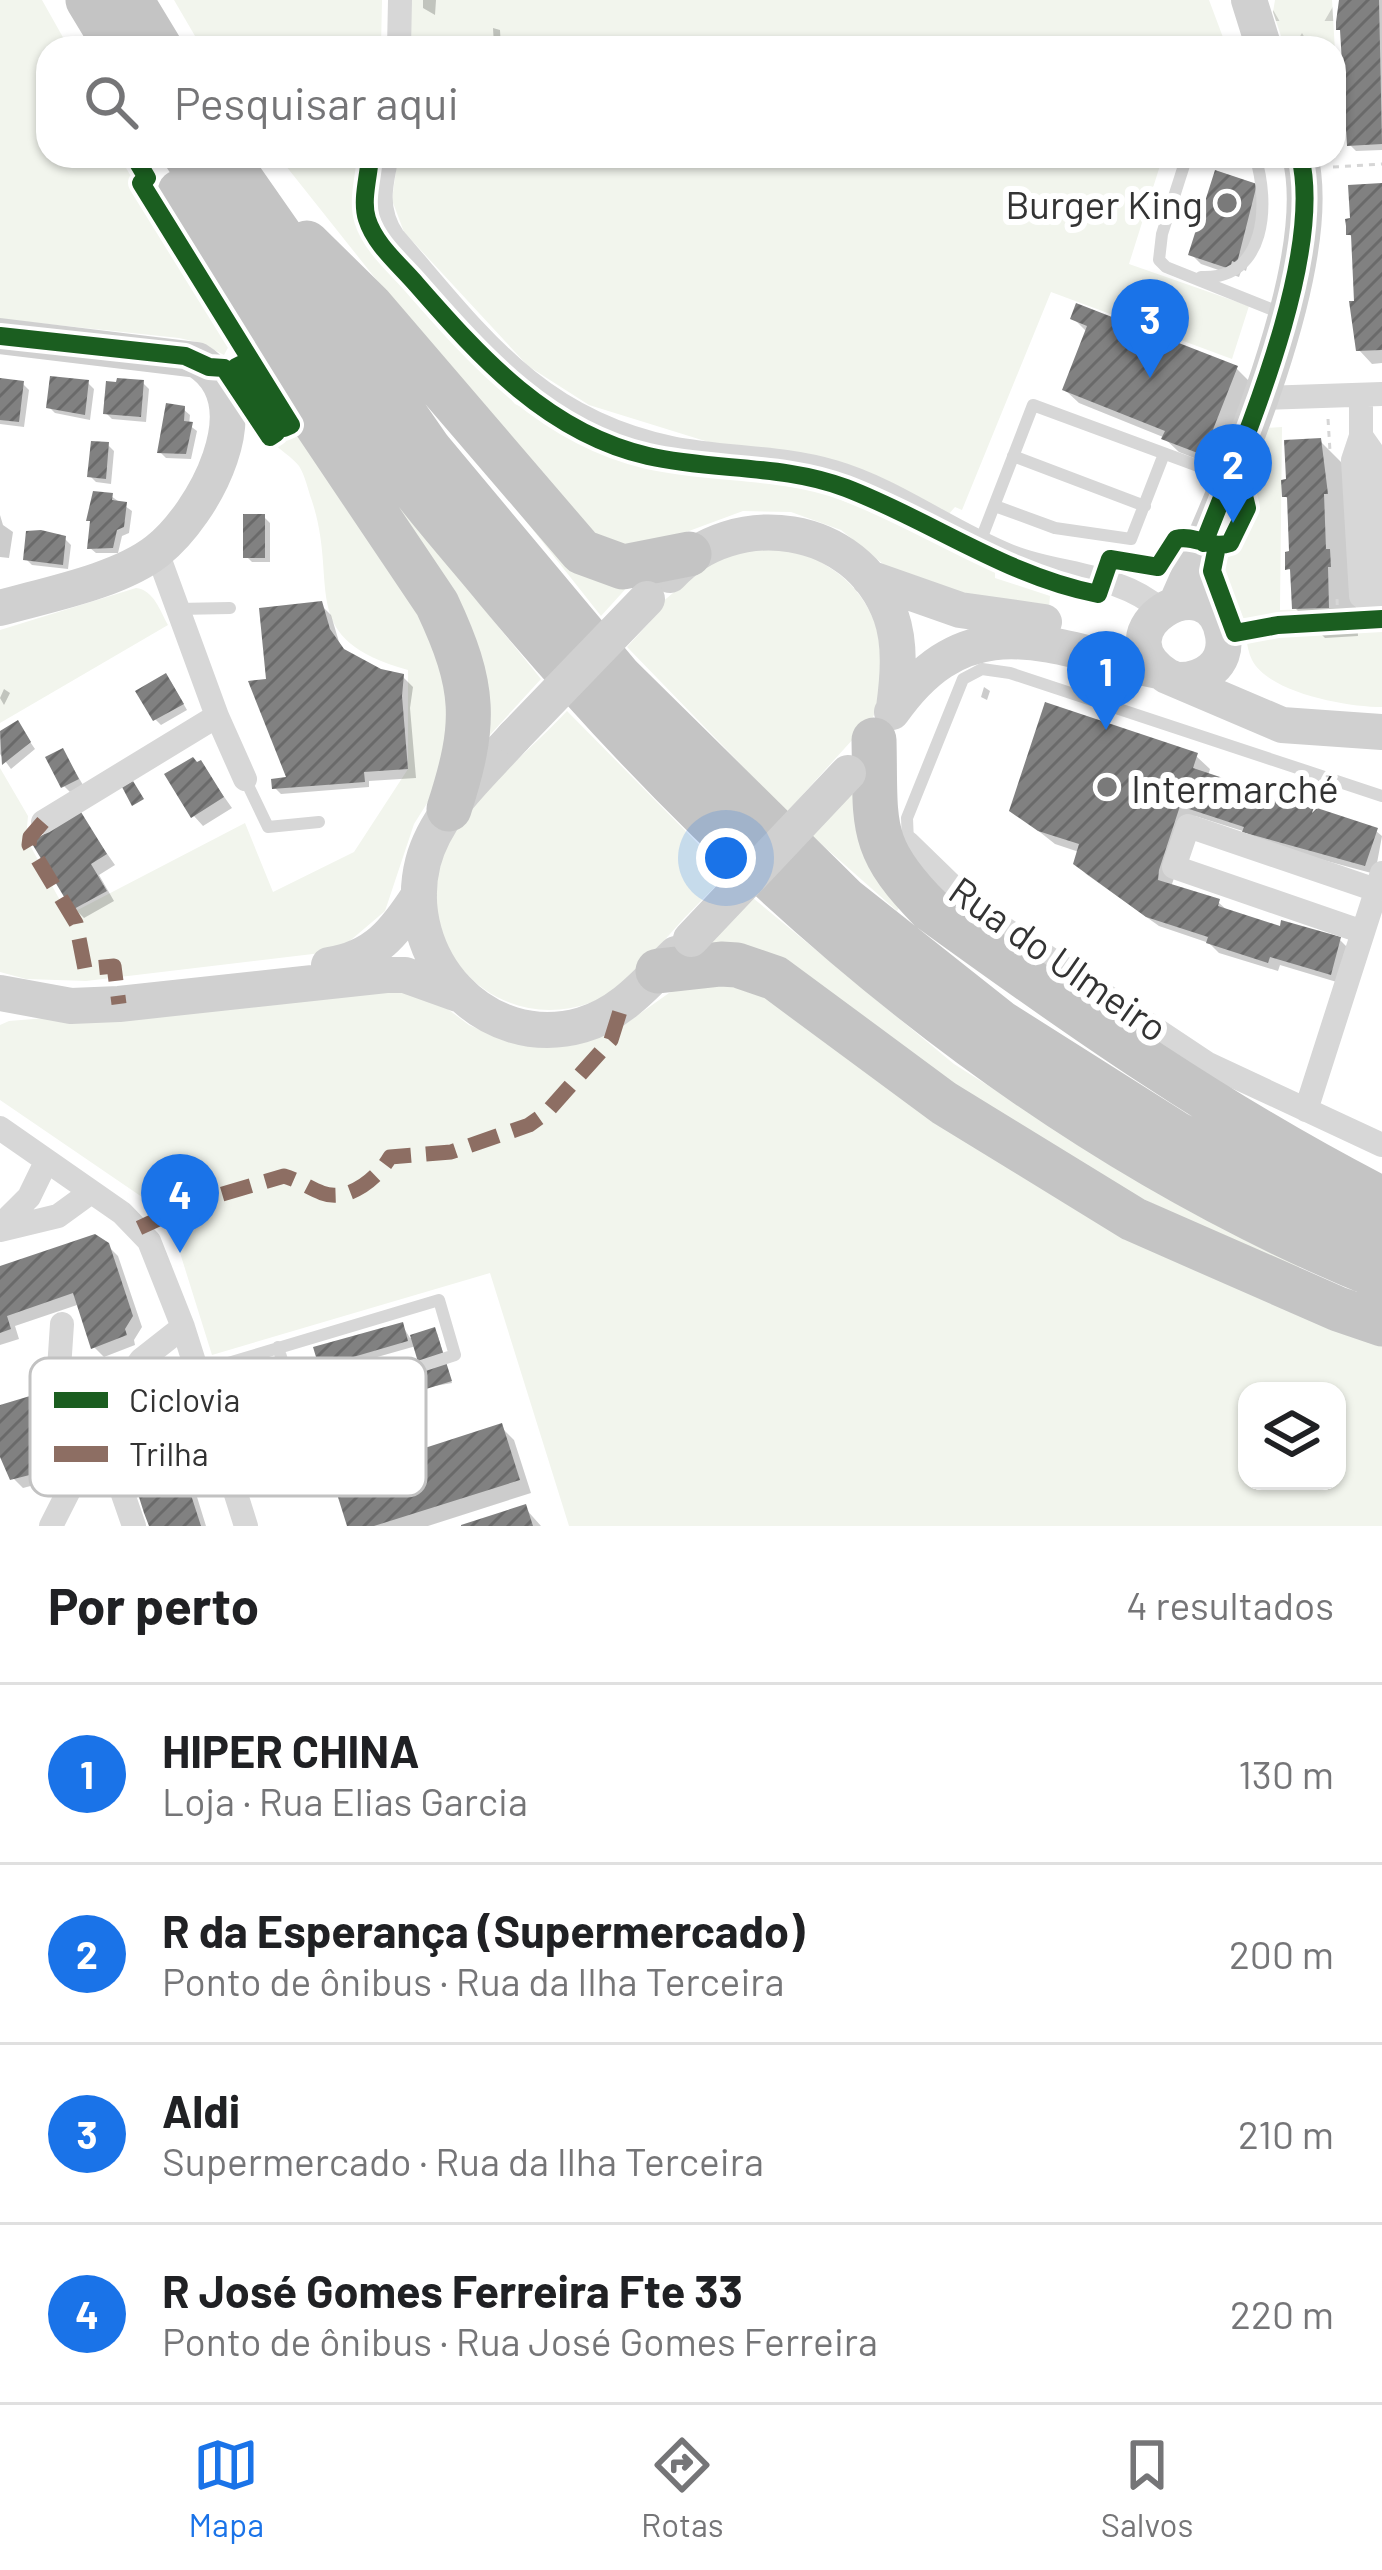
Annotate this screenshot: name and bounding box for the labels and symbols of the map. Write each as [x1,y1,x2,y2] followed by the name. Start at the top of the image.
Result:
[1005,180,1203,227] place label: Burger King
[1214,190,1240,216] marker: Burger King
[1111,279,1189,378] pin: 3
[1194,424,1272,523] pin: 2
[1067,631,1145,730] pin: 1
[1131,764,1339,811] place label: Intermarché
[1094,774,1120,800] marker: Intermarché
[696,828,756,888] your location
[941,866,1177,1050] street label: Rua do Ulmeiro
[141,1154,219,1253] pin: 4
[30,1358,426,1496] legend
[129,1379,240,1419] text: Ciclovia
[129,1433,209,1473] text: Trilha

